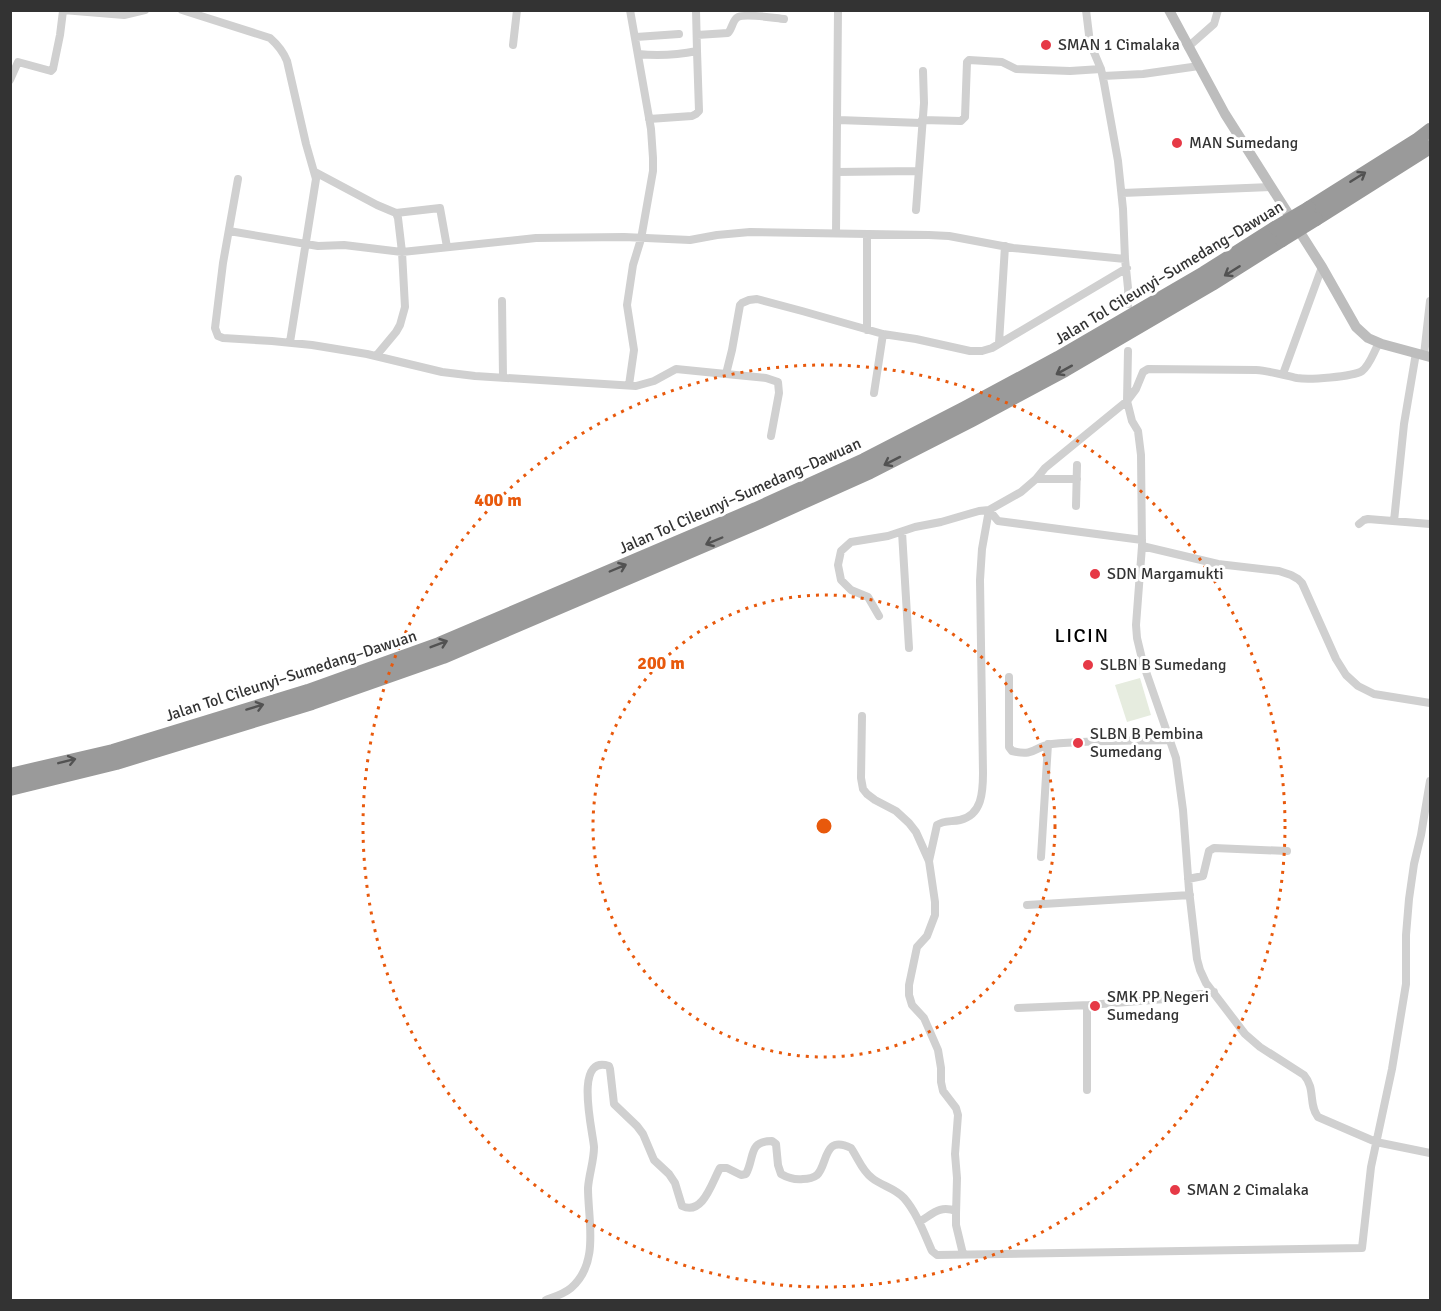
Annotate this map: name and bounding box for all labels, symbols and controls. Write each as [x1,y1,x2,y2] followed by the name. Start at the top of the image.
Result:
[1058,35,1180,55] place label: SMAN 1 Cimalaka
[1039,38,1053,52] marker: SMAN 1 Cimalaka
[1189,133,1298,153] place label: MAN Sumedang
[1170,136,1184,150] marker: MAN Sumedang
[1349,170,1366,182] one-way arrow
[1051,197,1287,349] street label: Jalan Tol Cileunyi–Sumedang–Dawuan
[1225,265,1241,277] one-way arrow
[1056,365,1074,376] one-way arrow
[616,433,864,559] street label: Jalan Tol Cileunyi–Sumedang–Dawuan
[883,455,901,467] one-way arrow
[474,489,522,511] text: 400 m
[706,536,724,548] one-way arrow
[609,562,627,573] one-way arrow
[1107,564,1224,584] place label: SDN Margamukti
[1088,567,1102,581] marker: SDN Margamukti
[1054,623,1110,648] district label: LICIN
[163,626,419,726] street label: Jalan Tol Cileunyi–Sumedang–Dawuan
[429,638,448,649] one-way arrow
[637,652,685,674] text: 200 m
[1100,655,1227,675] place label: SLBN B Sumedang
[1081,658,1095,672] marker: SLBN B Sumedang
[245,701,264,712] one-way arrow
[1090,724,1203,762] place label: SLBN B Pembina Sumedang
[1071,736,1085,750] marker: SLBN B Pembina Sumedang
[58,755,77,767] one-way arrow
[814,816,834,836] centre of rings
[1107,987,1209,1025] place label: SMK PP Negeri Sumedang
[1088,999,1102,1013] marker: SMK PP Negeri Sumedang
[1187,1180,1309,1200] place label: SMAN 2 Cimalaka
[1168,1183,1182,1197] marker: SMAN 2 Cimalaka

